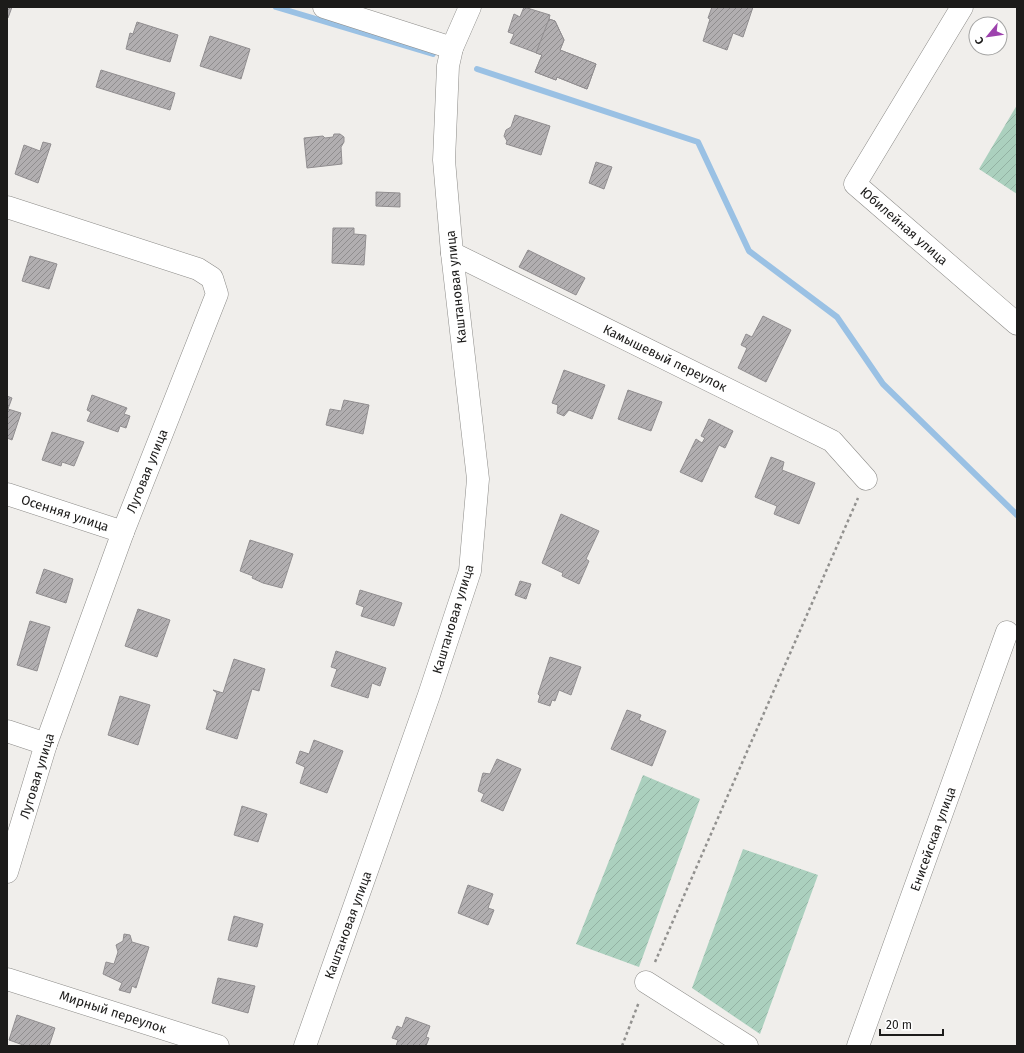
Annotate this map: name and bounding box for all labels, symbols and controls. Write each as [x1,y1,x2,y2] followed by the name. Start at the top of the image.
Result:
[968,16,1008,56] north arrow
[972,34,987,47] text: С
[857,184,951,268] street label: Юбилейная улица
[443,230,469,344] street label: Каштановая улица
[601,321,730,395] street label: Камышевый переулок
[123,427,171,515] street label: Луговая улица
[19,492,111,534] street label: Осенняя улица
[429,562,477,676] street label: Каштановая улица
[17,731,57,821] street label: Луговая улица
[907,785,959,893] street label: Енисейская улица
[321,869,375,981] street label: Каштановая улица
[58,988,169,1036] street label: Мирный переулок
[880,1011,943,1037] scale bar
[886,1018,912,1032] text: 20 m

